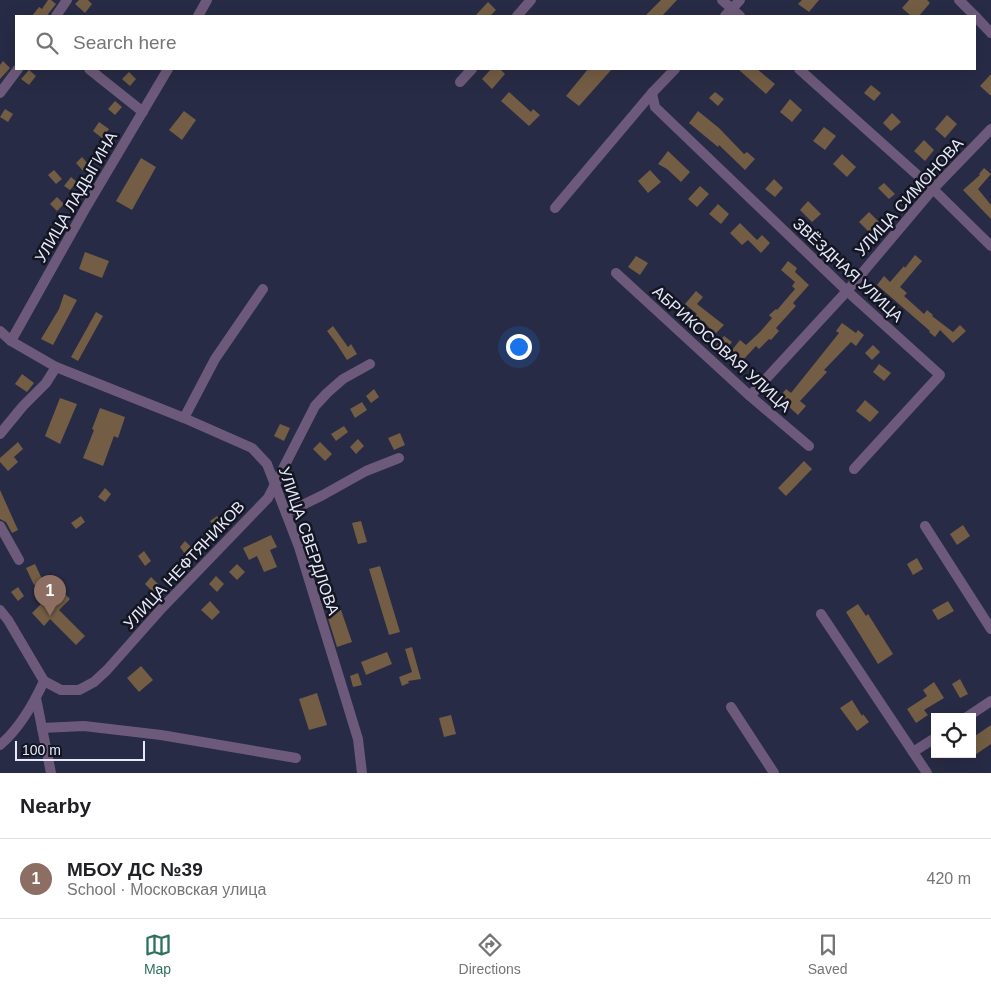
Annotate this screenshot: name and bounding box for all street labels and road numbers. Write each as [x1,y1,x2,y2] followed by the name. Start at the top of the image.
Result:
[32,129,120,265] street label: УЛИЦА ЛАДЫГИНА
[852,135,966,259] street label: УЛИЦА СИМОНОВА
[790,215,907,326] street label: ЗВЁЗДНАЯ УЛИЦА
[650,283,795,416] street label: АБРИКОСОВАЯ УЛИЦА
[276,465,342,618] street label: УЛИЦА СВЕРДЛОВА
[120,498,248,632] street label: УЛИЦА НЕФТЯНИКОВ

